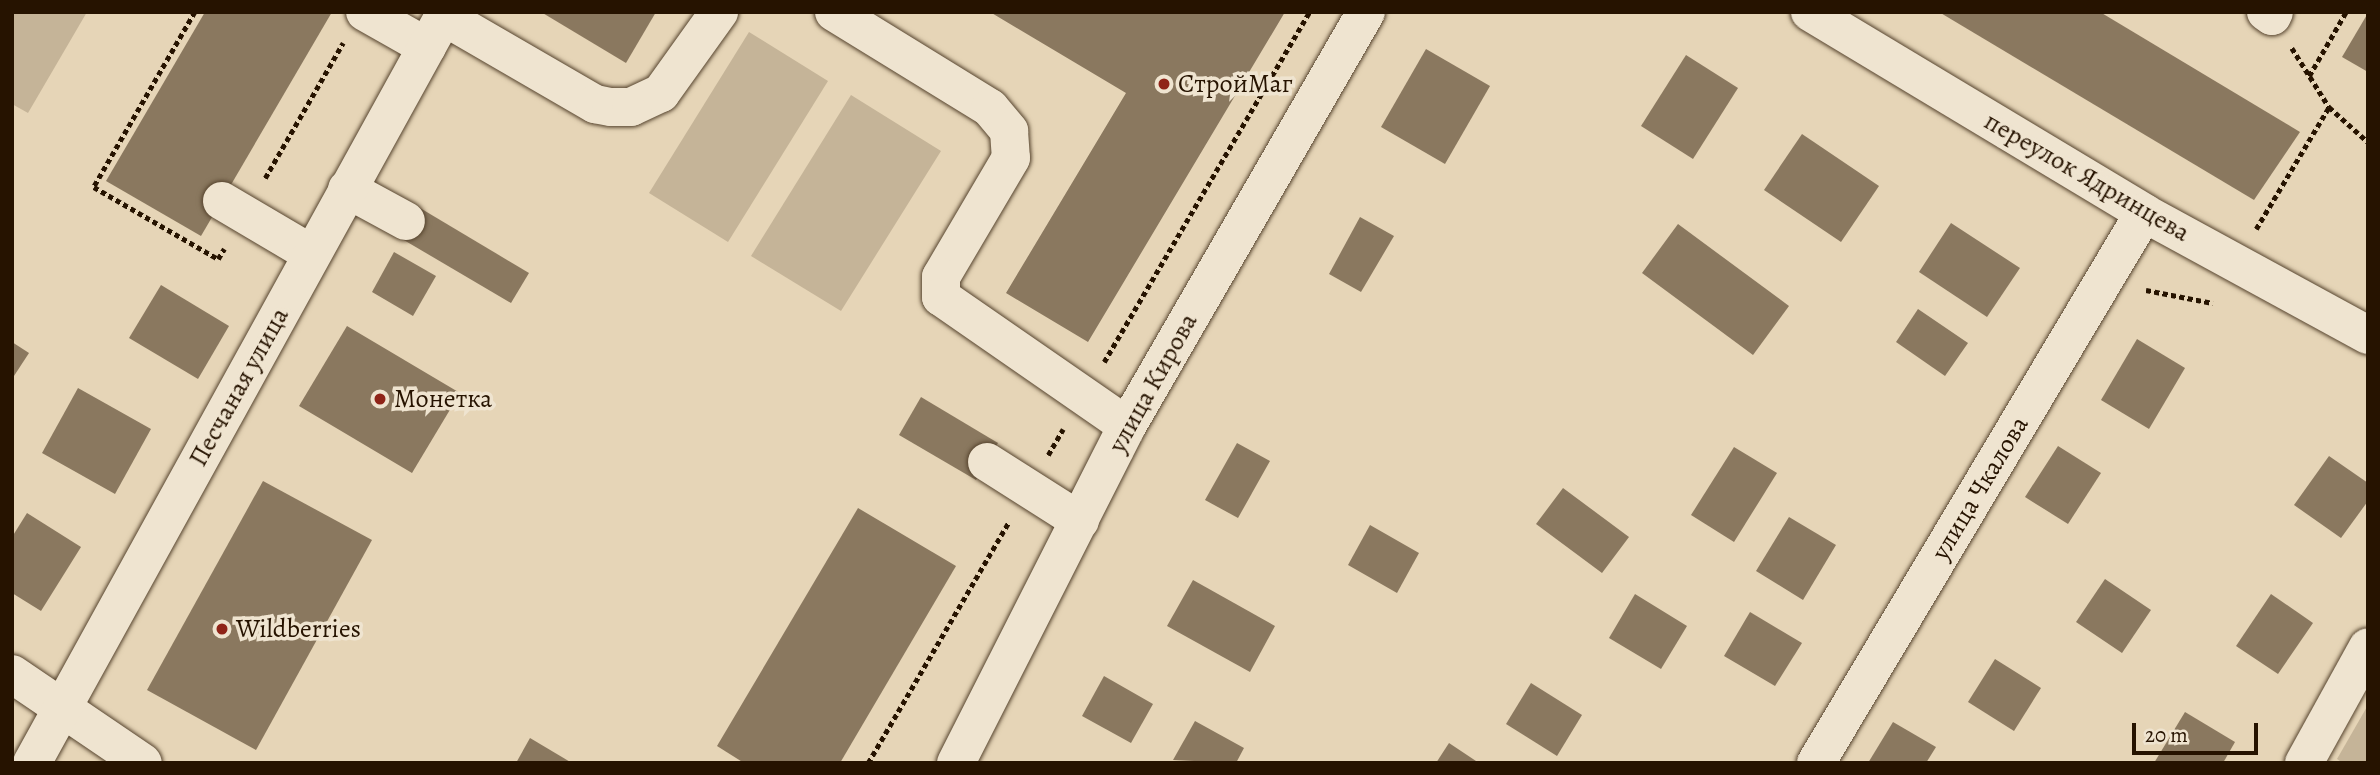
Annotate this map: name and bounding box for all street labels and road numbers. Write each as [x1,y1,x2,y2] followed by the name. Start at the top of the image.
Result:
[1979,105,2195,249] street label: переулок Ядринцева
[183,302,295,472] street label: Песчаная улица
[1102,308,1204,458] street label: улица Кирова
[1925,410,2035,566] street label: улица Чкалова

